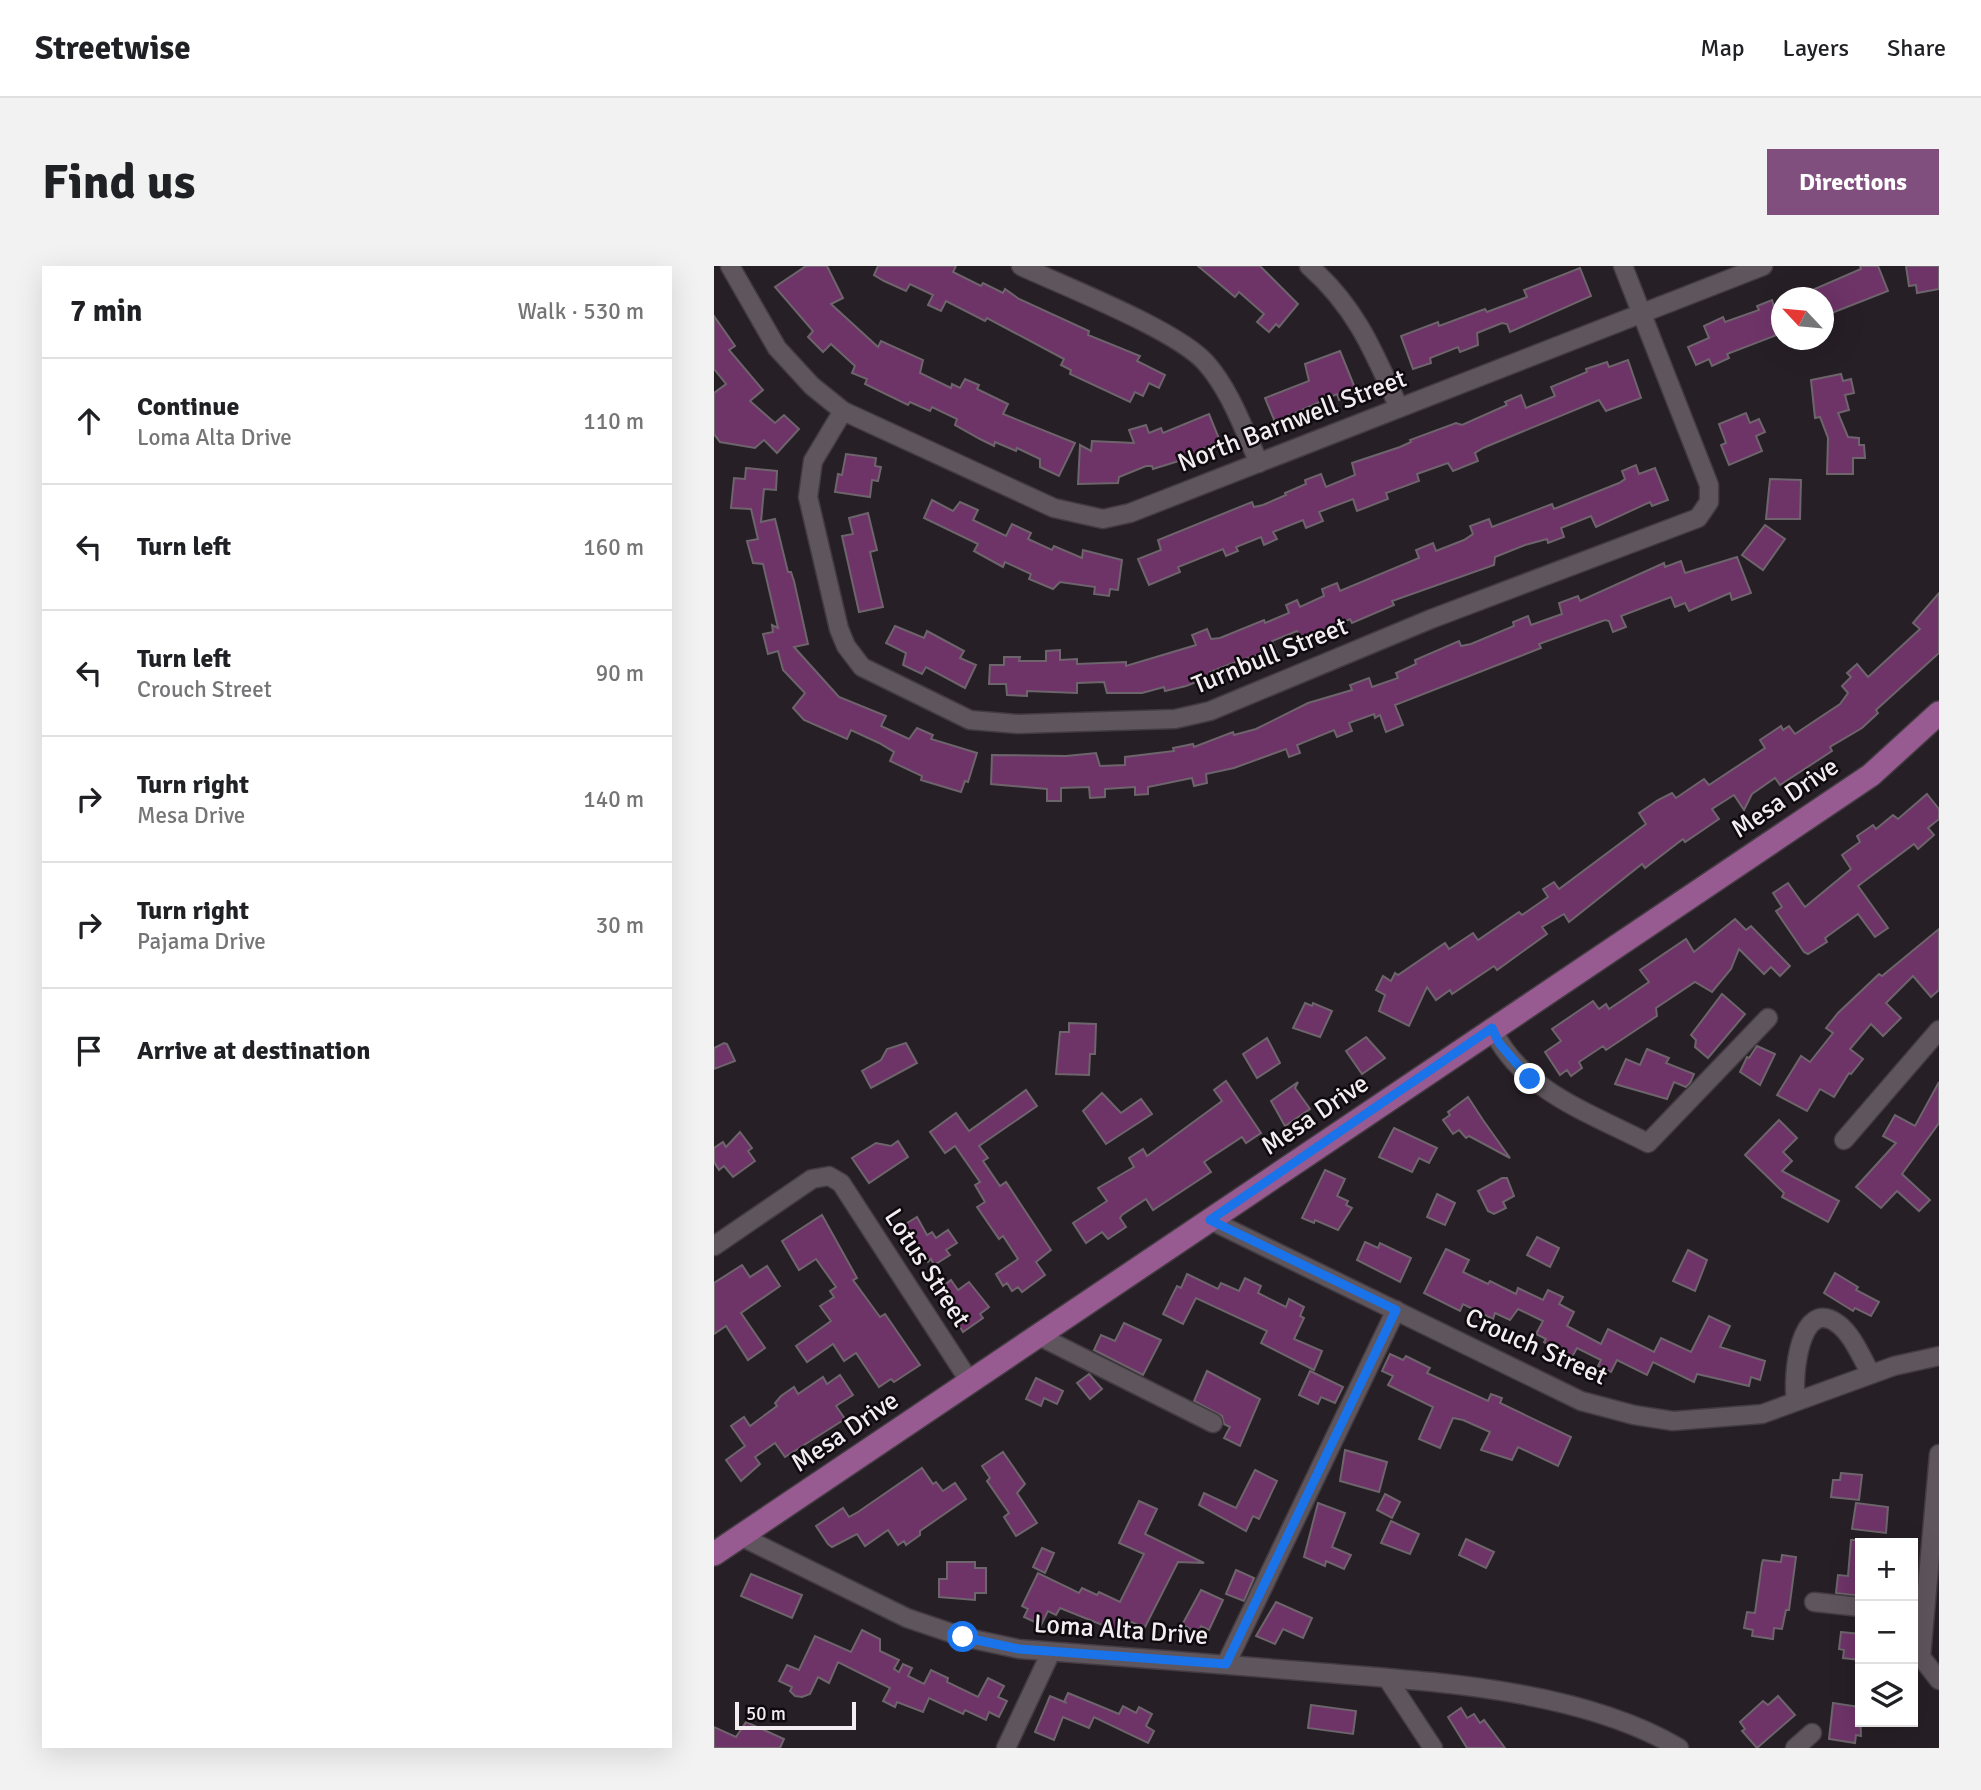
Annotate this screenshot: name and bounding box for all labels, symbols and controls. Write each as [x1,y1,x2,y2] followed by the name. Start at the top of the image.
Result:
[35,28,191,69] text: Streetwise
[1700,33,1745,63] text: Map
[1783,33,1849,63] text: Layers
[1887,33,1946,63] text: Share
[1767,149,1939,215] button: Directions
[42,152,195,212] text: Find us
[1771,287,1834,350] north arrow
[70,293,142,330] text: 7 min
[518,297,644,326] text: Walk · 530 m
[1173,363,1411,479] street label: North Barnwell Street
[137,391,239,423] text: Continue
[70,402,108,440] icon: ahead
[583,407,644,436] text: 110 m
[137,423,292,452] text: Loma Alta Drive
[70,528,108,566] icon: left
[137,531,231,563] text: Turn left
[583,533,644,562] text: 160 m
[1188,610,1352,702] street label: Turnbull Street
[137,643,231,675] text: Turn left
[70,654,108,692] icon: left
[596,659,644,688] text: 90 m
[137,675,272,704] text: Crouch Street
[1725,751,1845,845] street label: Mesa Drive
[137,769,249,801] text: Turn right
[70,780,108,818] icon: right
[583,785,644,814] text: 140 m
[137,801,245,830] text: Mesa Drive
[137,895,249,927] text: Turn right
[70,906,108,944] icon: right
[596,911,644,940] text: 30 m
[137,927,266,956] text: Pajama Drive
[70,1032,108,1070] icon: arrive
[137,1035,370,1067] text: Arrive at destination
[1514,1063,1545,1094] route end
[1255,1068,1375,1162] street label: Mesa Drive
[877,1203,977,1333] street label: Lotus Street
[1460,1301,1612,1393] street label: Crouch Street
[785,1385,905,1479] street label: Mesa Drive
[1855,1538,1918,1727] map controls
[1855,1538,1918,1601] button: +
[1855,1601,1918,1664] button: −
[1033,1608,1209,1652] street label: Loma Alta Drive
[947,1621,978,1652] route start
[1855,1664,1918,1727] button: layers
[735,1699,856,1731] scale bar
[746,1702,786,1726] text: 50 m

